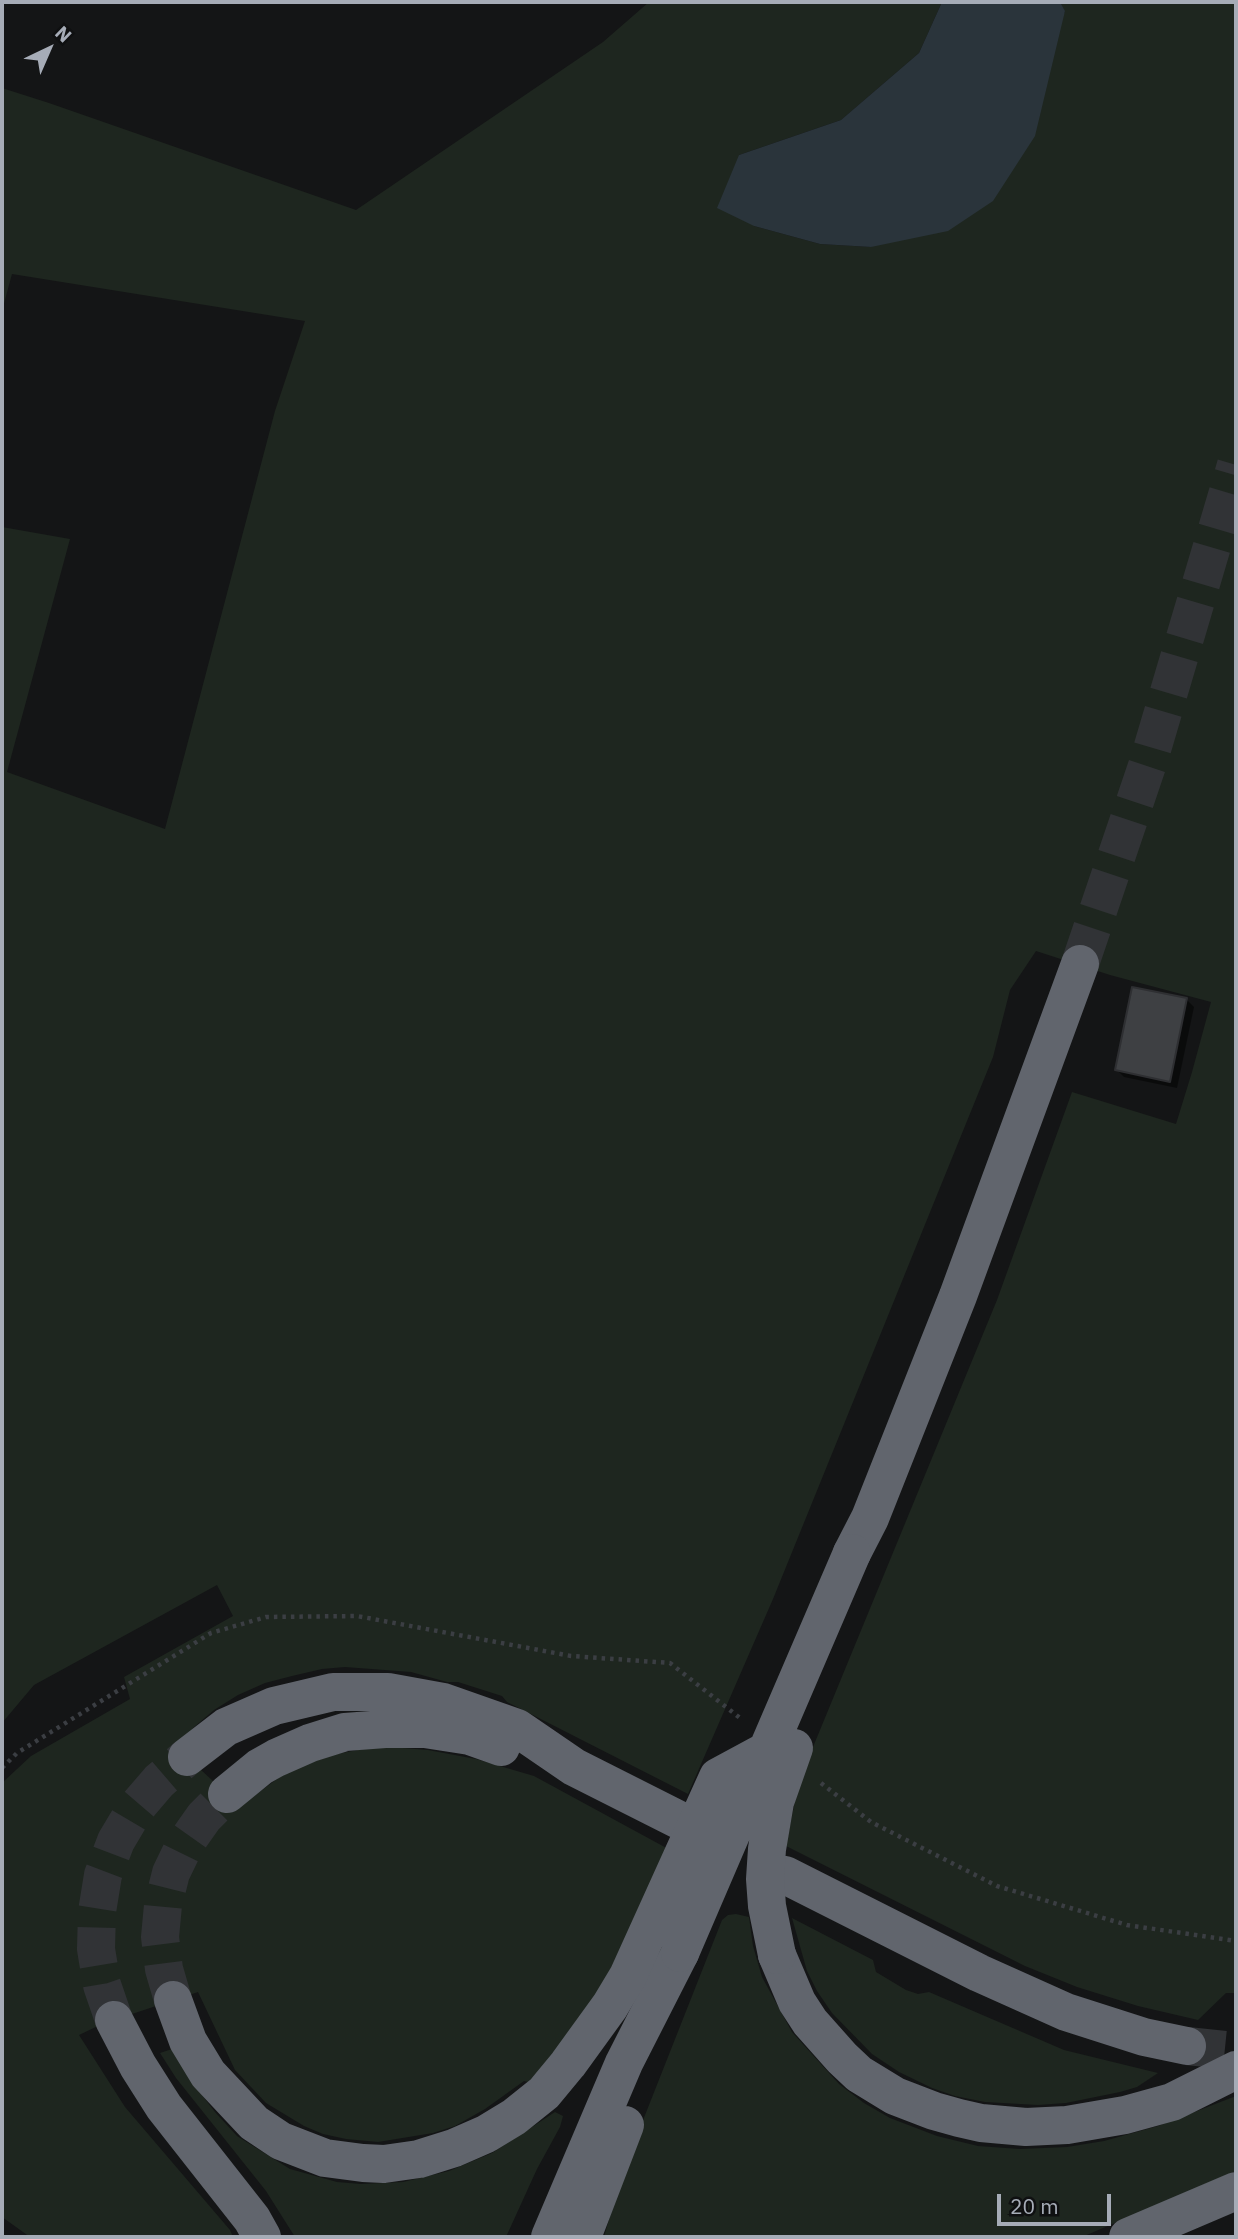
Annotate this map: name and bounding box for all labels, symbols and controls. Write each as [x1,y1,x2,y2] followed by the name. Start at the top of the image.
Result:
[14,14,84,84] north arrow
[50,20,77,47] text: N
[1000,2180,1114,2224] scale bar
[1010,2192,1059,2220] text: 20 m

